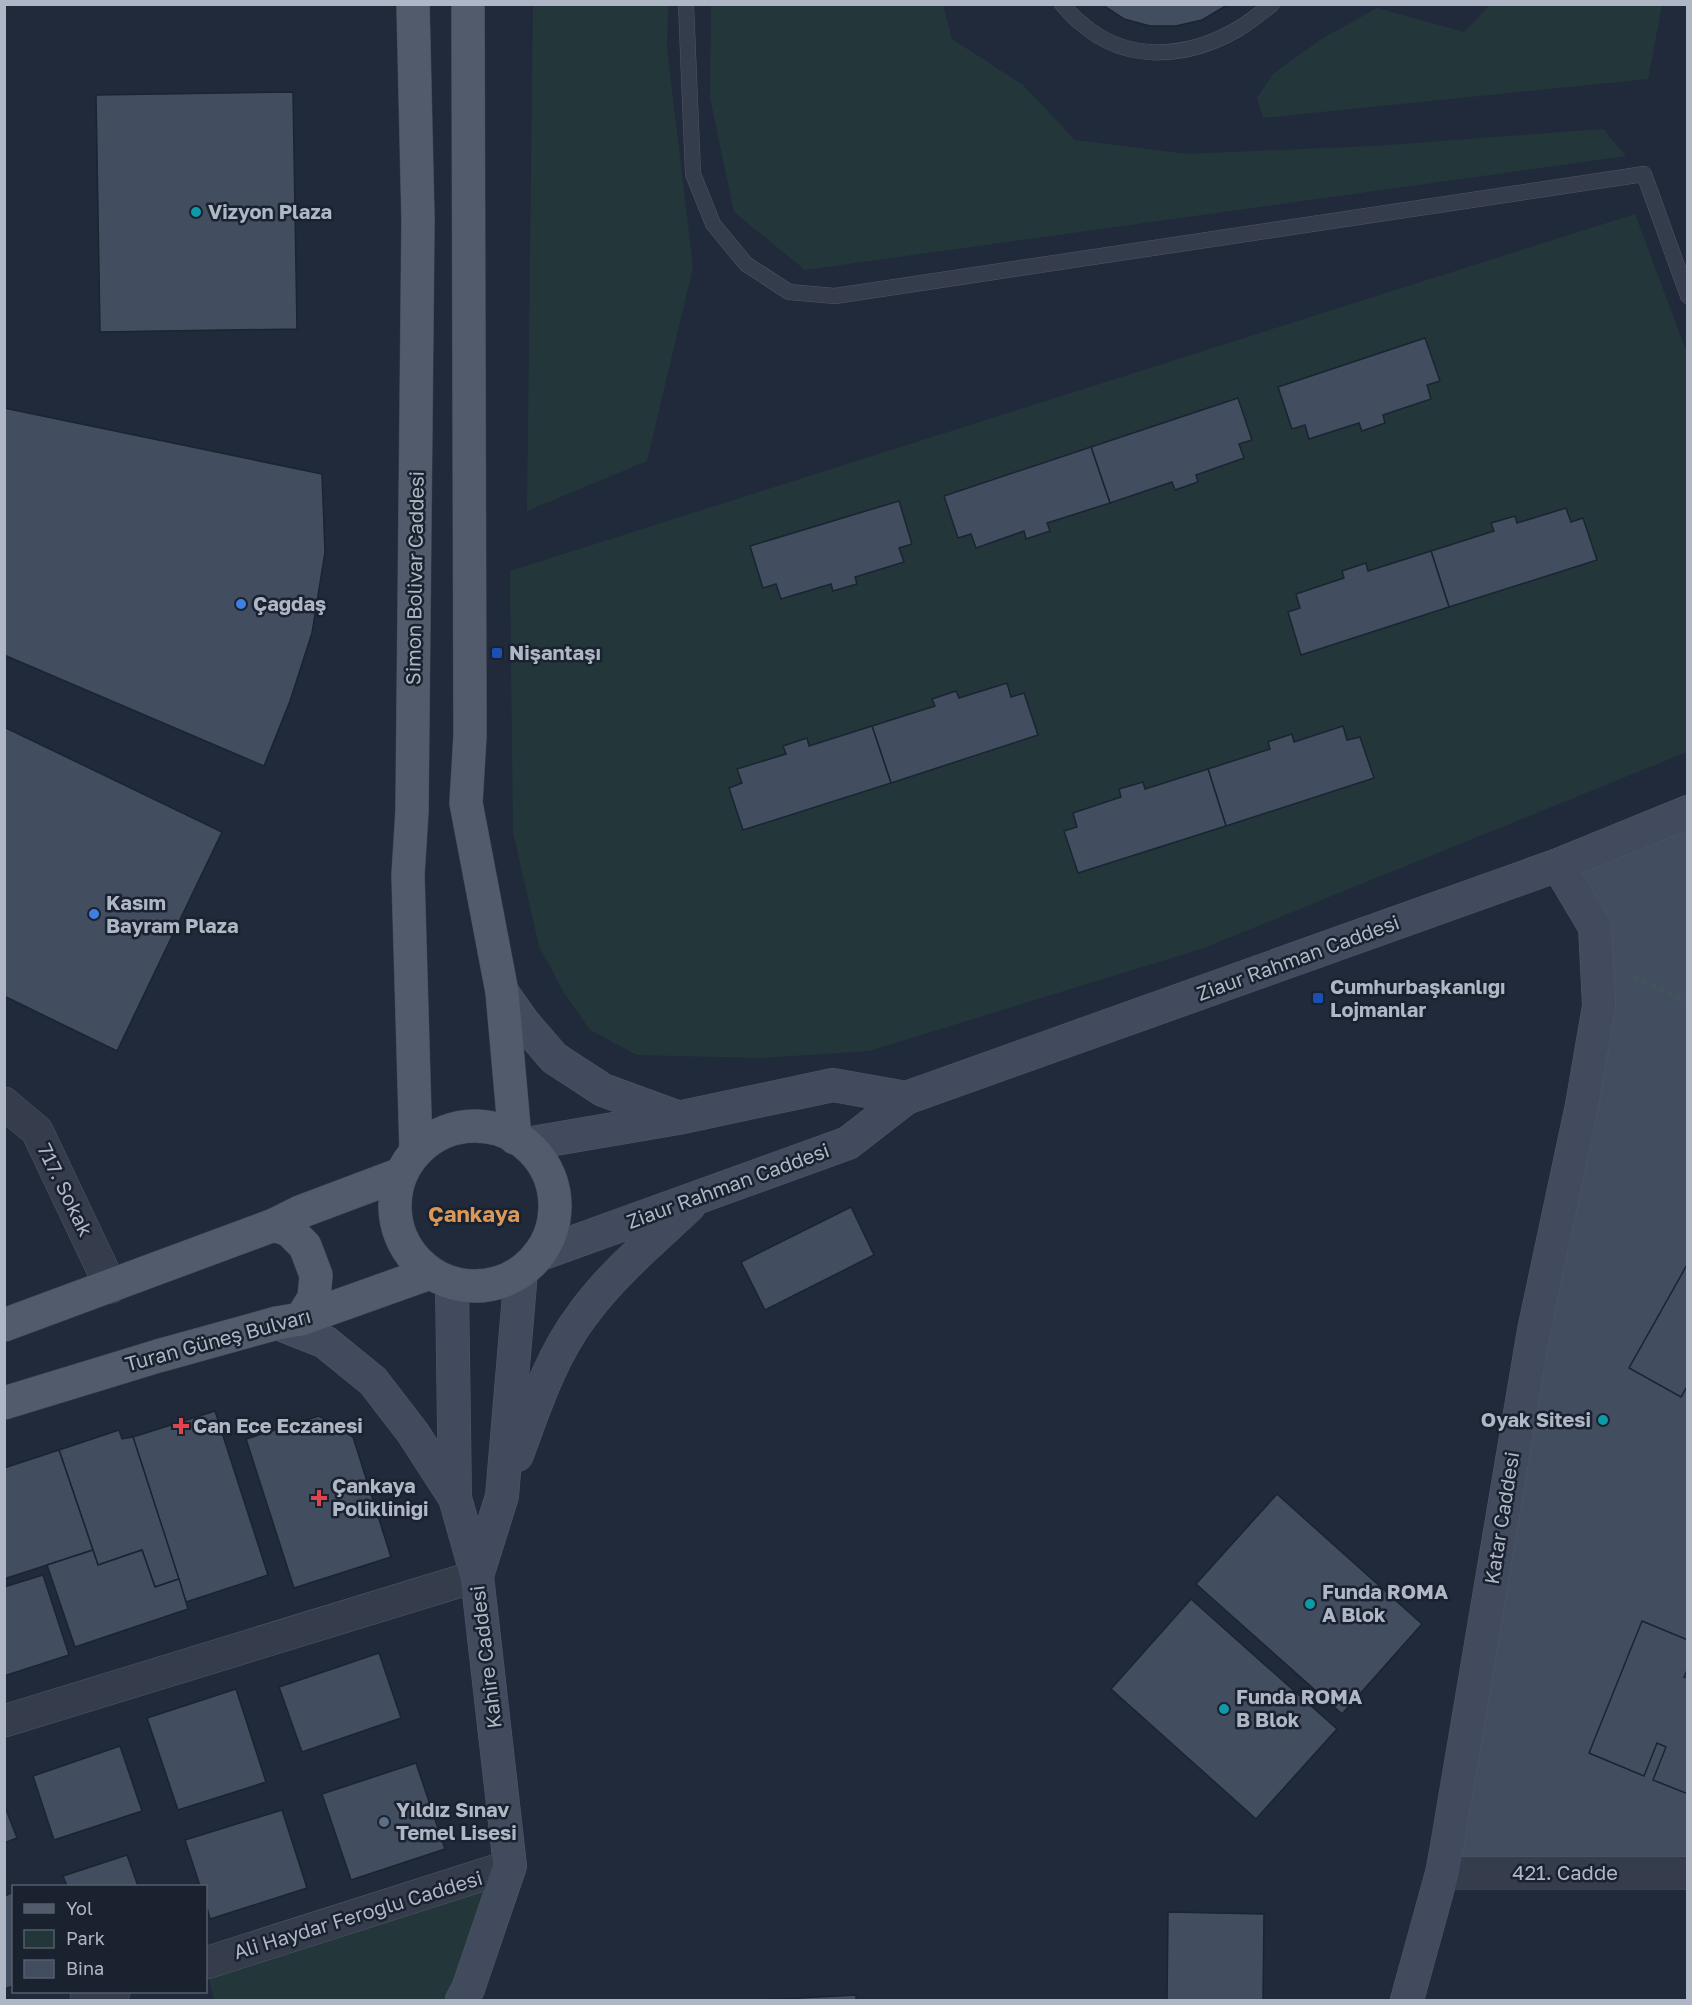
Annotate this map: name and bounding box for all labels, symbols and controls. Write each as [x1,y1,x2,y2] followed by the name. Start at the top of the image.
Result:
[208,199,332,223] place label: Vizyon Plaza
[189,205,203,219] marker: Vizyon Plaza
[400,471,428,685] street label: Simon Bolivar Caddesi
[253,591,326,615] place label: Çağdaş
[234,597,248,611] marker: Çağdaş
[509,640,601,664] place label: Nişantaşı
[490,646,504,660] marker: Nişantaşı
[106,890,239,937] place label: Kasım Bayram Plaza
[87,907,101,921] marker: Kasım Bayram Plaza
[1193,909,1402,1005] street label: Ziaur Rahman Caddesi
[1330,974,1506,1021] place label: Cumhurbaşkanlığı Lojmanlar
[1311,991,1325,1005] marker: Cumhurbaşkanlığı Lojmanlar
[623,1137,832,1233] street label: Ziaur Rahman Caddesi
[33,1139,99,1240] street label: 717. Sokak
[428,1200,520,1227] district label: Çankaya
[122,1303,313,1375] street label: Turan Güneş Bulvarı
[1481,1407,1591,1431] place label: Oyak Sitesi
[193,1413,363,1437] place label: Can Ece Eczanesi
[1596,1413,1610,1427] marker: Oyak Sitesi
[174,1419,188,1433] marker: Can Ece Eczanesi
[1479,1450,1523,1586] street label: Katar Caddesi
[332,1473,429,1520] place label: Çankaya Polikliniği
[310,1489,328,1507] marker: Çankaya Polikliniği
[1322,1579,1448,1626] place label: Funda ROMA A Blok
[464,1584,506,1730] street label: Kahire Caddesi
[1303,1597,1317,1611] marker: Funda ROMA A Blok
[1236,1684,1362,1731] place label: Funda ROMA B Blok
[1217,1702,1231,1716] marker: Funda ROMA B Blok
[396,1797,517,1844] place label: Yıldız Sınav Temel Lisesi
[377,1815,391,1829] marker: Yıldız Sınav Temel Lisesi
[1512,1860,1618,1884] street label: 421. Cadde
[230,1865,485,1963] street label: Ali Haydar Feroğlu Caddesi
[12,1885,207,1993] legend
[66,1897,93,1919] text: Yol
[66,1927,105,1949] text: Park
[66,1957,104,1979] text: Bina

